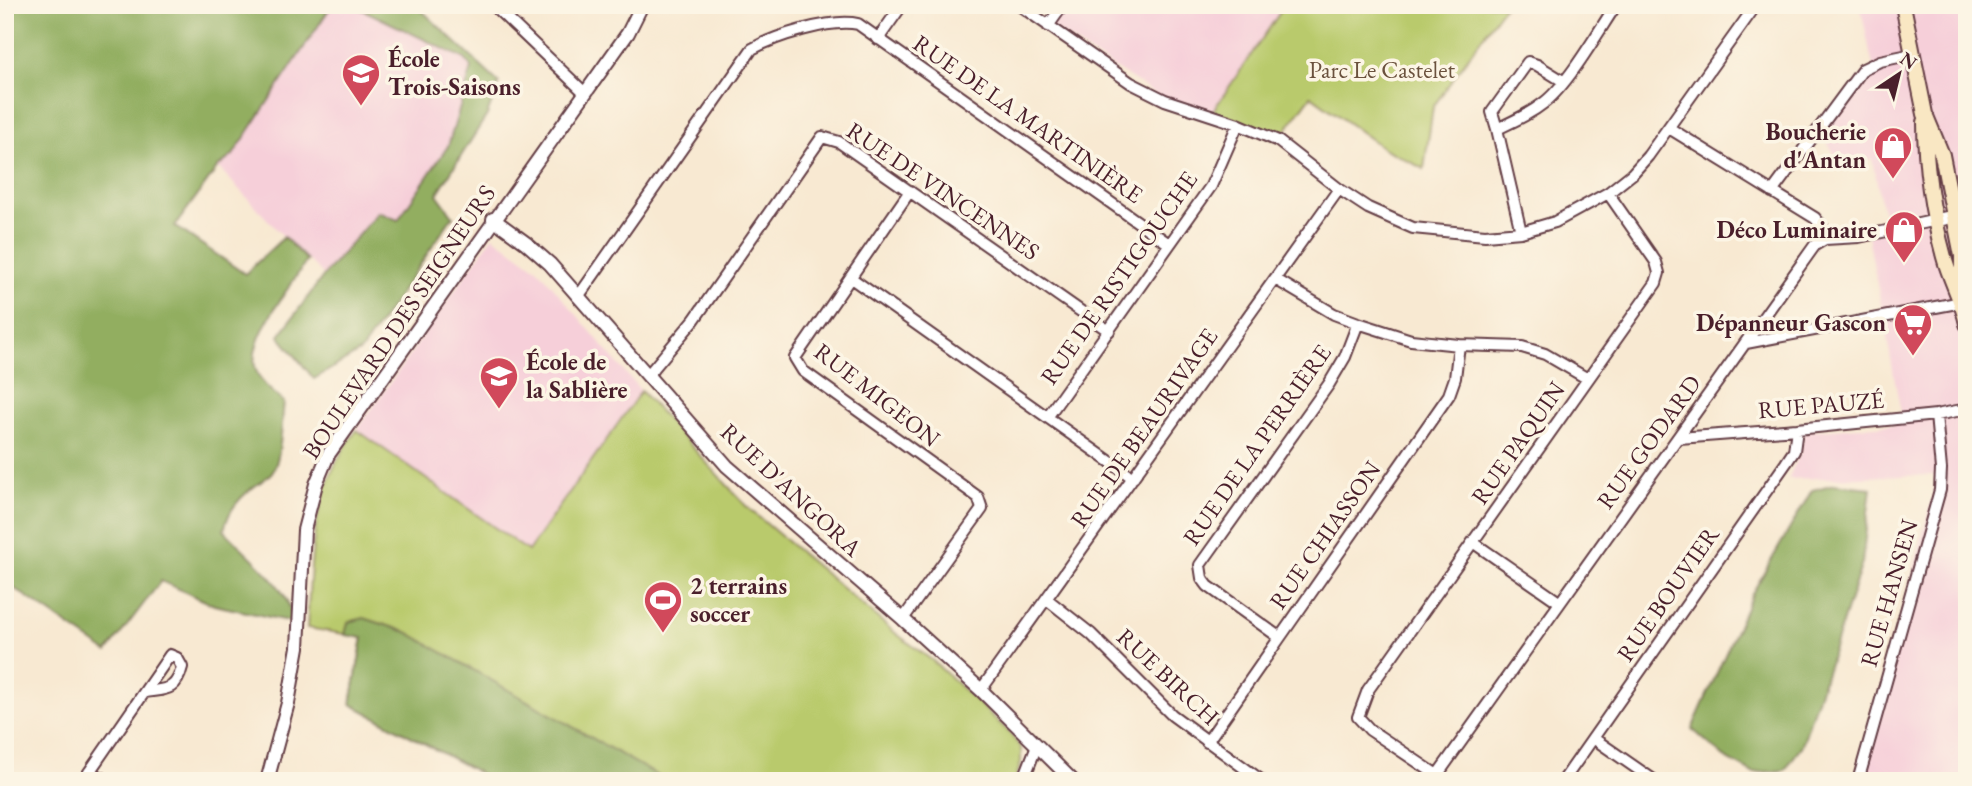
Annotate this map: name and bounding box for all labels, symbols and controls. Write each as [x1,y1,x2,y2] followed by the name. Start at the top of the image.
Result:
[907,27,1149,210] street label: RUE DE LA MARTINIÈRE
[1864,38,1934,108] north arrow
[388,43,521,102] place label: École Trois-Saisons
[1895,46,1922,75] text: N
[340,52,382,107] school or university icon: École Trois-Saisons
[1309,54,1456,85] park label: Parc Le Castelet
[841,114,1046,267] street label: RUE DE VINCENNES
[1766,116,1866,175] place label: Boucherie d'Antan
[1872,125,1914,180] shop icon: Boucherie d'Antan
[1033,165,1204,391] street label: RUE DE RISTIGOUCHE
[295,179,502,465] street label: BOULEVARD DES SEIGNEURS
[1883,209,1925,264] shop icon: Déco Luminaire
[1717,214,1877,245] place label: Déco Luminaire
[1892,302,1934,357] supermarket icon: Dépanneur Gascon
[1696,307,1886,338] place label: Dépanneur Gascon
[1063,322,1224,534] street label: RUE DE BEAURIVAGE
[808,336,946,453] street label: RUE MIGEON
[1176,338,1338,551] street label: RUE DE LA PERRIÈRE
[526,346,628,405] place label: École de la Sablière
[478,355,520,410] school or university icon: École de la Sablière
[1590,369,1708,515] street label: RUE GODARD
[1464,375,1571,510] street label: RUE PAQUIN
[1757,384,1885,425] street label: RUE PAUZÉ
[714,416,869,563] street label: RUE D'ANGORA
[1262,455,1387,615] street label: RUE CHIASSON
[1853,516,1924,670] street label: RUE HANSEN
[1610,519,1726,667] street label: RUE BOUVIER
[690,570,787,629] place label: 2 terrains soccer
[642,579,684,634] sports icon: 2 terrains soccer
[1111,621,1226,732] street label: RUE BIRCH

